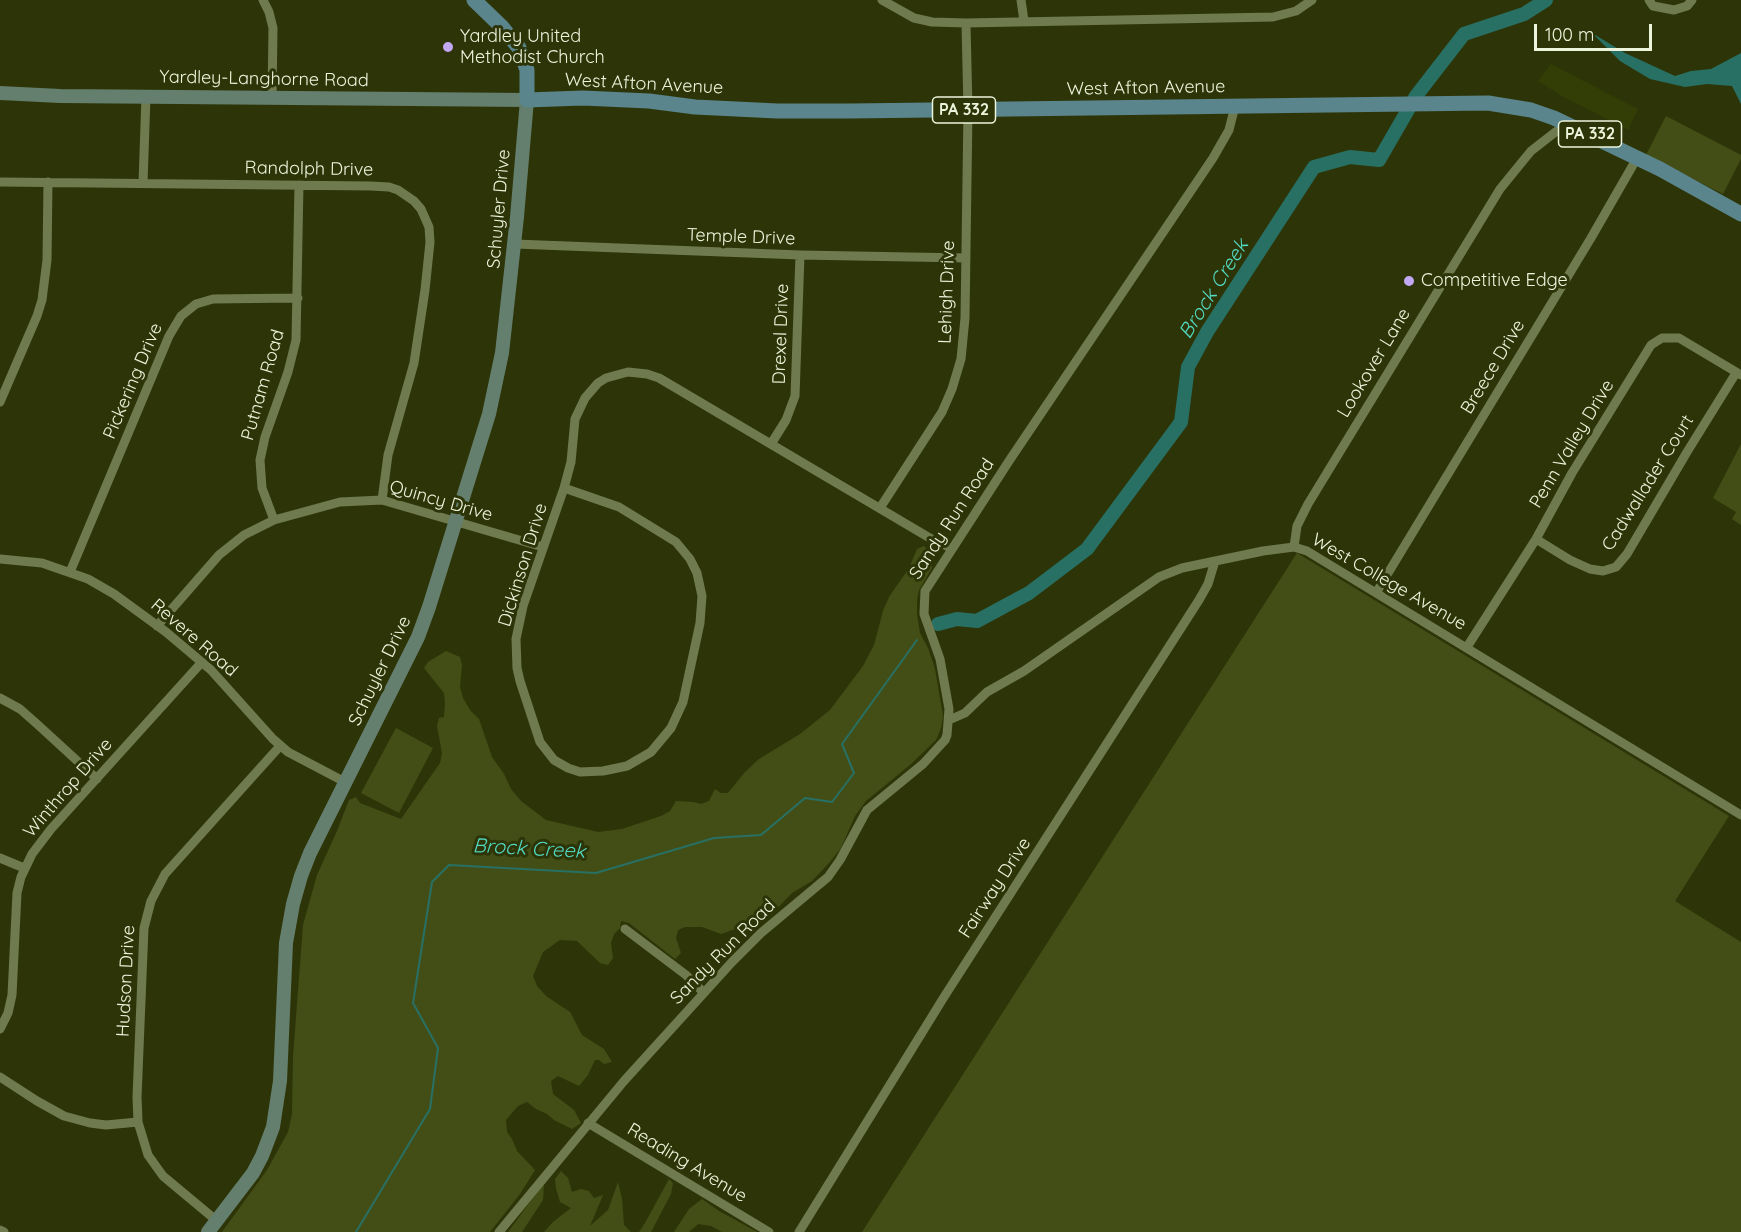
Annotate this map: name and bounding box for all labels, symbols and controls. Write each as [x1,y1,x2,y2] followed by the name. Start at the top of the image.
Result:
[1537,12,1656,50] scale bar
[1545,23,1594,46] text: 100 m
[460,26,605,68] place label: Yardley United Methodist Church
[441,40,455,54] marker: Yardley United Methodist Church
[159,66,369,92] street label: Yardley-Langhorne Road
[564,69,724,99] street label: West Afton Avenue
[1066,76,1226,100] street label: West Afton Avenue
[932,97,996,123] road number: PA 332
[1558,121,1622,147] road number: PA 332
[483,149,515,269] street label: Schuyler Drive
[244,157,374,181] street label: Randolph Drive
[686,224,796,250] street label: Temple Drive
[1174,235,1254,343] water label: Brock Creek
[934,240,960,344] street label: Lehigh Drive
[1421,270,1568,292] place label: Competitive Edge
[1402,274,1416,288] marker: Competitive Edge
[768,283,794,385] street label: Drexel Drive
[1333,304,1415,422] street label: Lookover Lane
[1456,316,1530,418] street label: Breece Drive
[99,320,167,442] street label: Pickering Drive
[237,327,289,443] street label: Putnam Road
[1525,376,1619,512] street label: Penn Valley Drive
[1597,411,1699,555] street label: Cadwallader Court
[905,455,999,583] street label: Sandy Run Road
[387,476,495,526] street label: Quincy Drive
[494,501,552,629] street label: Dickinson Drive
[1308,529,1470,635] street label: West College Avenue
[146,594,242,682] street label: Revere Road
[344,613,416,729] street label: Schuyler Drive
[19,734,117,842] street label: Winthrop Drive
[472,834,586,864] water label: Brock Creek
[955,834,1035,942] street label: Fairway Drive
[666,895,780,1009] street label: Sandy Run Road
[112,924,140,1038] street label: Hudson Drive
[623,1119,751,1207] street label: Reading Avenue

